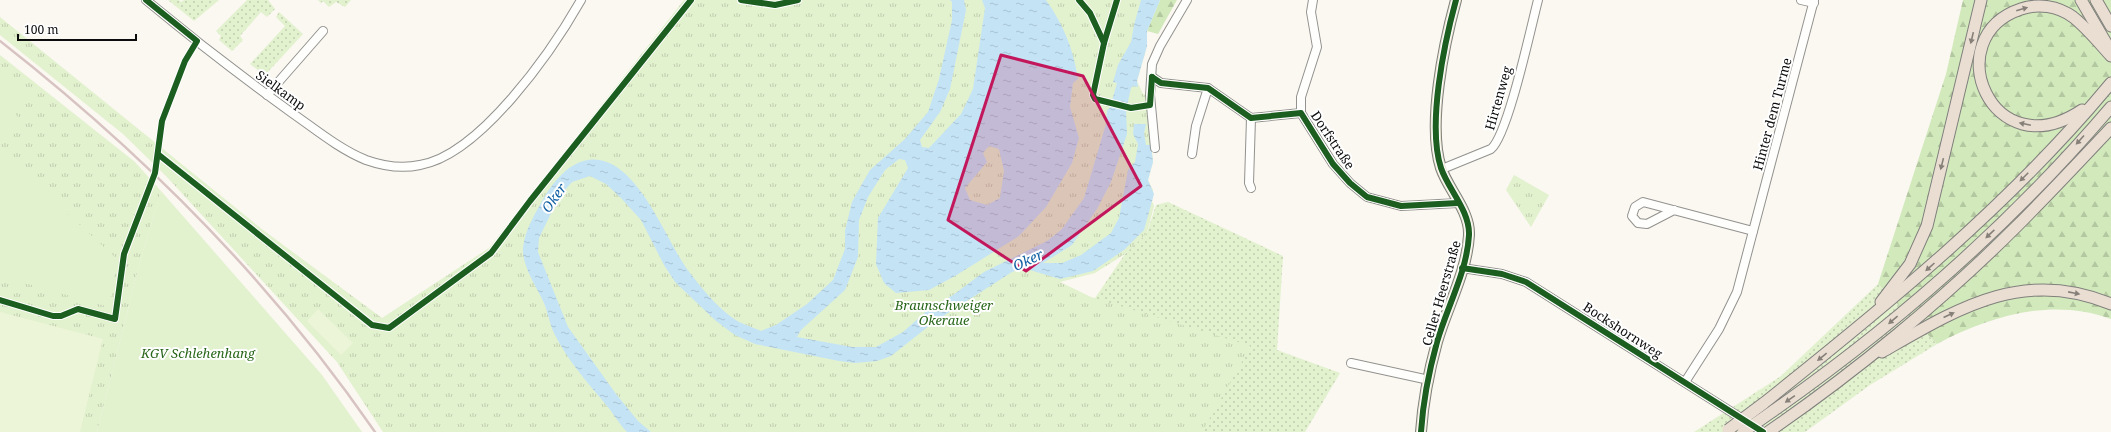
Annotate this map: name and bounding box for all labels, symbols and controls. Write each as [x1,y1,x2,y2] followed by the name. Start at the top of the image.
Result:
[2017,6,2029,12] one-way arrow
[18,16,136,42] scale bar
[24,21,59,38] text: 100 m
[1969,32,1975,44] one-way arrow
[1748,56,1796,172] street label: Hinter dem Turme
[1480,64,1516,132] street label: Hirtenweg
[252,66,310,114] street label: Sielkamp
[1307,107,1359,173] street label: Dorfstraße
[2019,121,2031,127] one-way arrow
[2076,135,2085,146] one-way arrow
[1939,158,1945,171] one-way arrow
[2019,172,2029,182] one-way arrow
[537,179,571,216] water label: Oker
[1985,229,1995,238] one-way arrow
[1417,238,1465,348] street label: Celler Heerstraße
[1009,244,1046,275] water label: Oker
[1925,262,1935,272] one-way arrow
[2068,291,2080,297] one-way arrow
[894,296,994,329] park label: Braunschweiger Okeraue
[1580,298,1666,362] street label: Bockshornweg
[1943,312,1954,318] one-way arrow
[1887,315,1898,324] one-way arrow
[140,344,256,362] park label: KGV Schlehenhang
[1817,353,1827,361] one-way arrow
[1785,395,1795,403] one-way arrow

